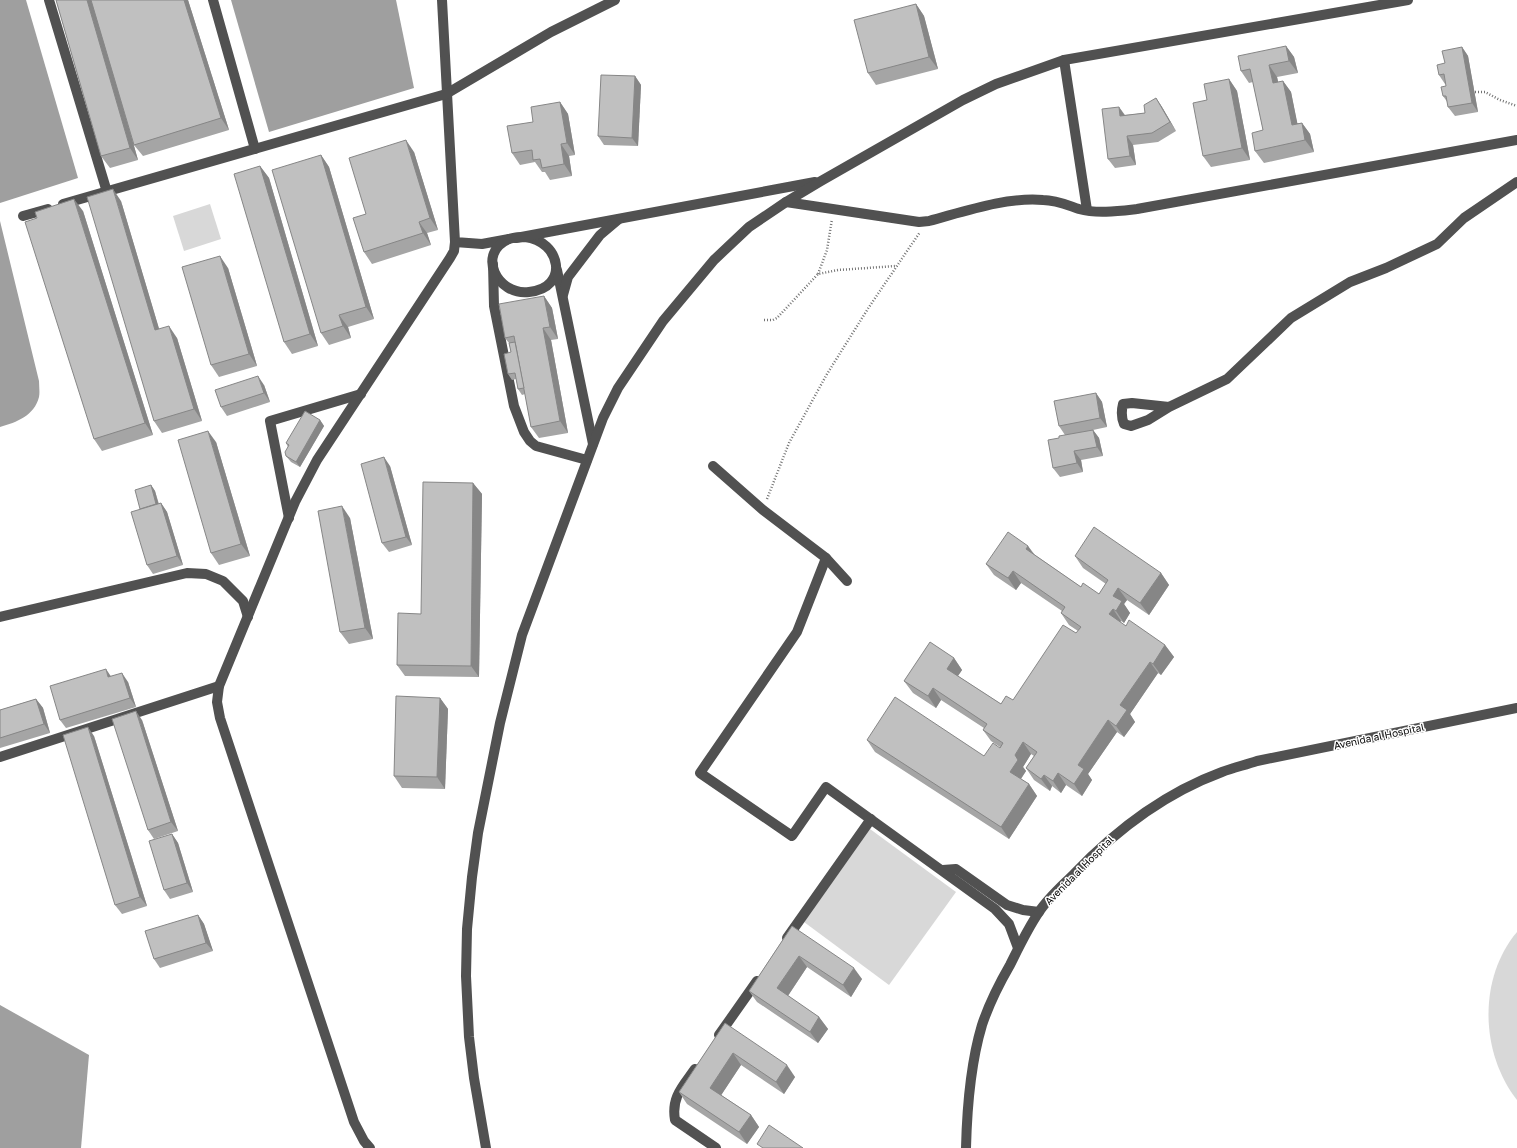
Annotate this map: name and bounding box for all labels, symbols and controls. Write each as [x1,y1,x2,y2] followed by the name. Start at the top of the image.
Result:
[1333,721,1425,751] street label: Avenida al Hospital
[1042,833,1116,907] street label: Avenida al Hospital

